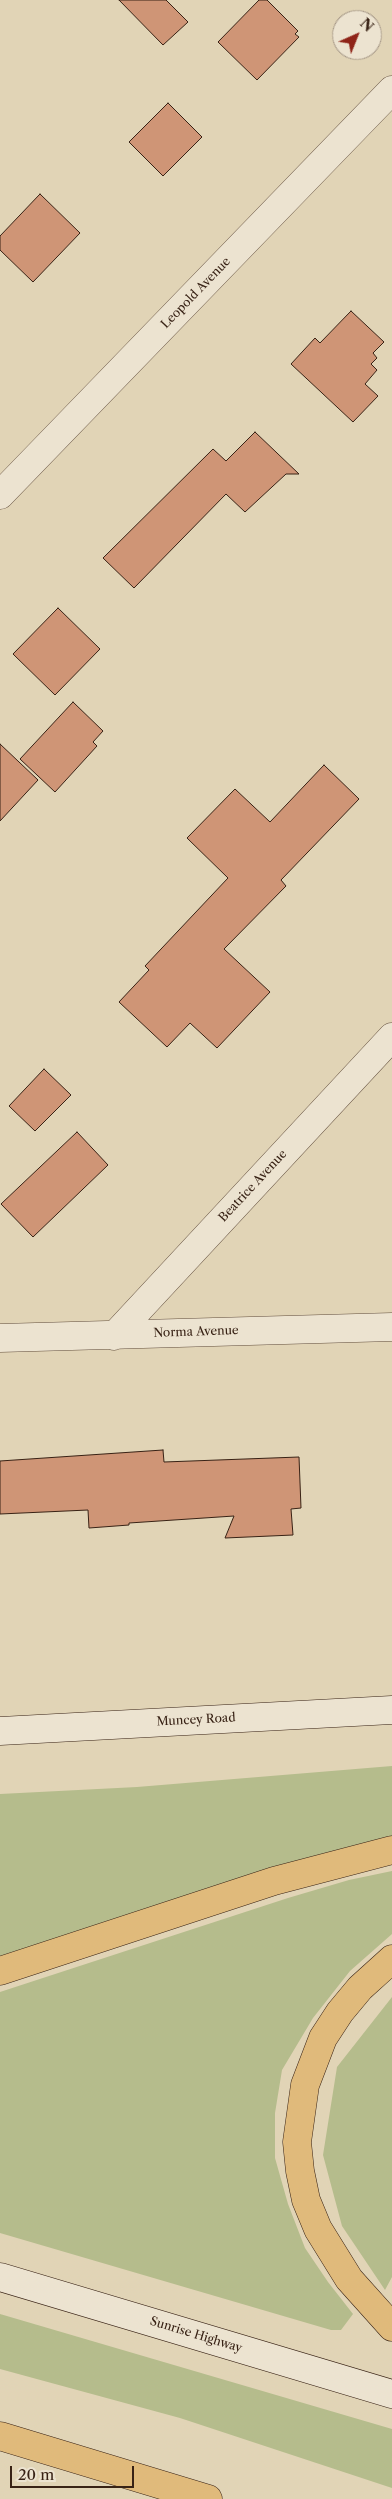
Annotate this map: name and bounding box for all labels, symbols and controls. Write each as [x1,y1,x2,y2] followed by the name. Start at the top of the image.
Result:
[332,10,382,60] north arrow
[356,14,377,36] text: N
[158,254,234,332] street label: Leopold Avenue
[216,1147,290,1225] street label: Beatrice Avenue
[153,1323,239,1341] street label: Norma Avenue
[156,1711,236,1729] street label: Muncey Road
[148,2314,244,2356] street label: Sunrise Highway
[12,2456,136,2488] scale bar
[18,2465,54,2484] text: 20 m

